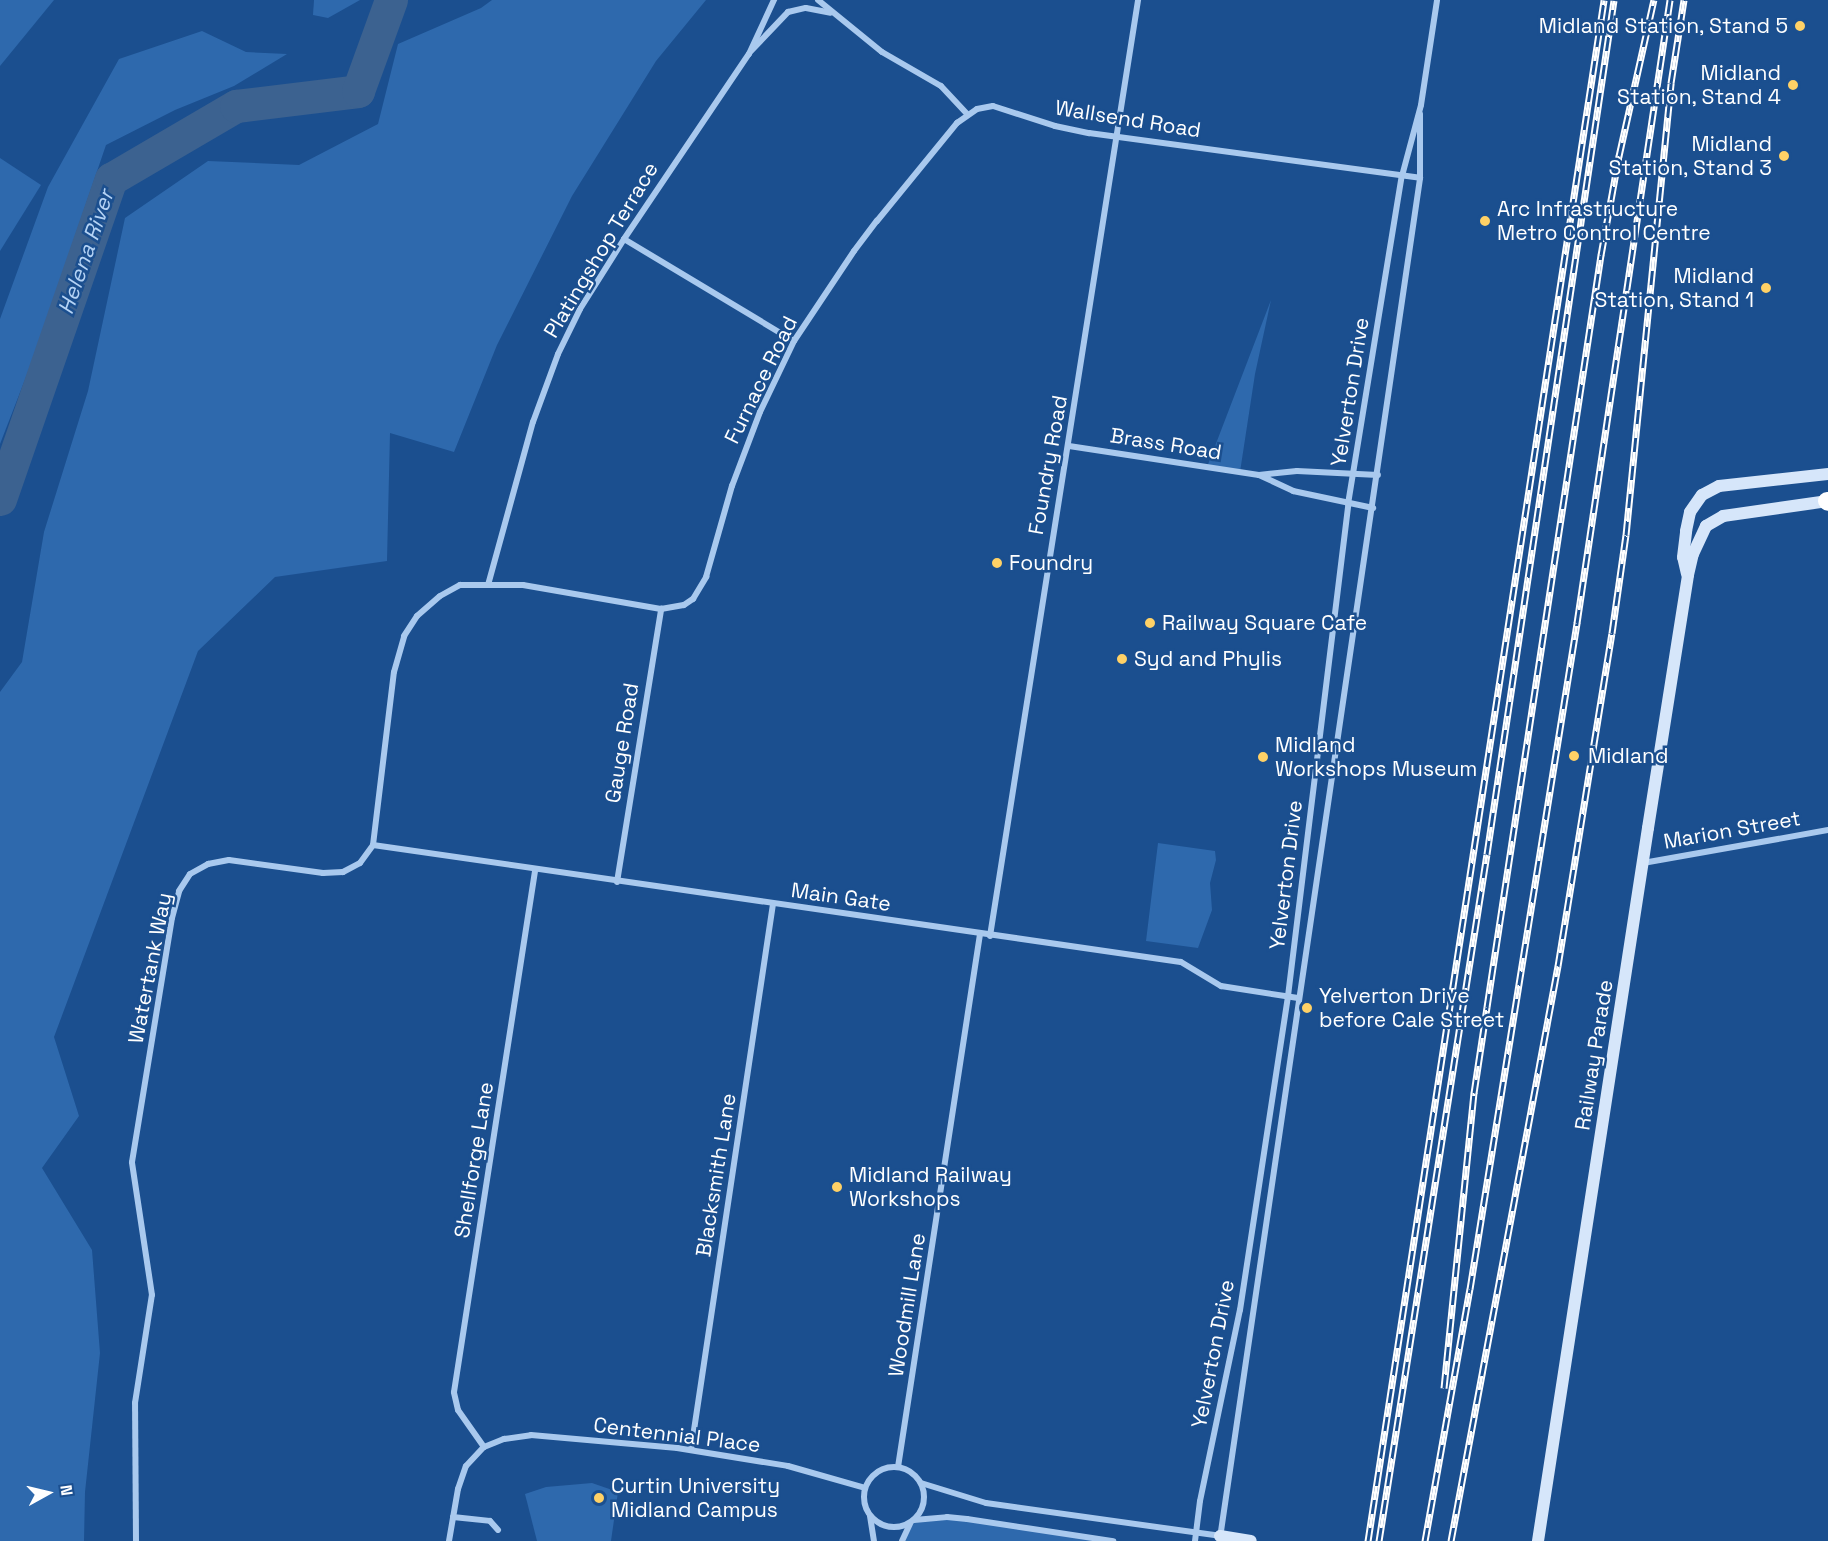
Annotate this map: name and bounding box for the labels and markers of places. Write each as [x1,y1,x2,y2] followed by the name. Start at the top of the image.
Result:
[1538,13,1788,39] place label: Midland Station, Stand 5
[1793,19,1807,33] marker: Midland Station, Stand 5
[1616,60,1781,110] place label: Midland Station, Stand 4
[1786,78,1800,92] marker: Midland Station, Stand 4
[1608,131,1772,181] place label: Midland Station, Stand 3
[1777,149,1791,163] marker: Midland Station, Stand 3
[1497,196,1711,246] place label: Arc Infrastructure Metro Control Centre
[1478,214,1492,228] marker: Arc Infrastructure Metro Control Centre
[1594,263,1754,313] place label: Midland Station, Stand 1
[1759,281,1773,295] marker: Midland Station, Stand 1
[1009,550,1093,576] place label: Foundry
[990,556,1004,570] marker: Foundry
[1162,610,1367,636] place label: Railway Square Cafe
[1143,616,1157,630] marker: Railway Square Cafe
[1134,646,1282,672] place label: Syd and Phylis
[1115,652,1129,666] marker: Syd and Phylis
[1275,732,1477,782] place label: Midland Workshops Museum
[1588,743,1668,769] place label: Midland
[1565,747,1583,765] marker: Midland
[1256,750,1270,764] marker: Midland Workshops Museum
[1319,983,1504,1033] place label: Yelverton Drive before Cale Street
[1300,1001,1314,1015] marker: Yelverton Drive before Cale Street
[849,1162,1012,1212] place label: Midland Railway Workshops
[830,1180,844,1194] marker: Midland Railway Workshops
[611,1473,780,1523] place label: Curtin University Midland Campus
[592,1491,606,1505] marker: Curtin University Midland Campus

